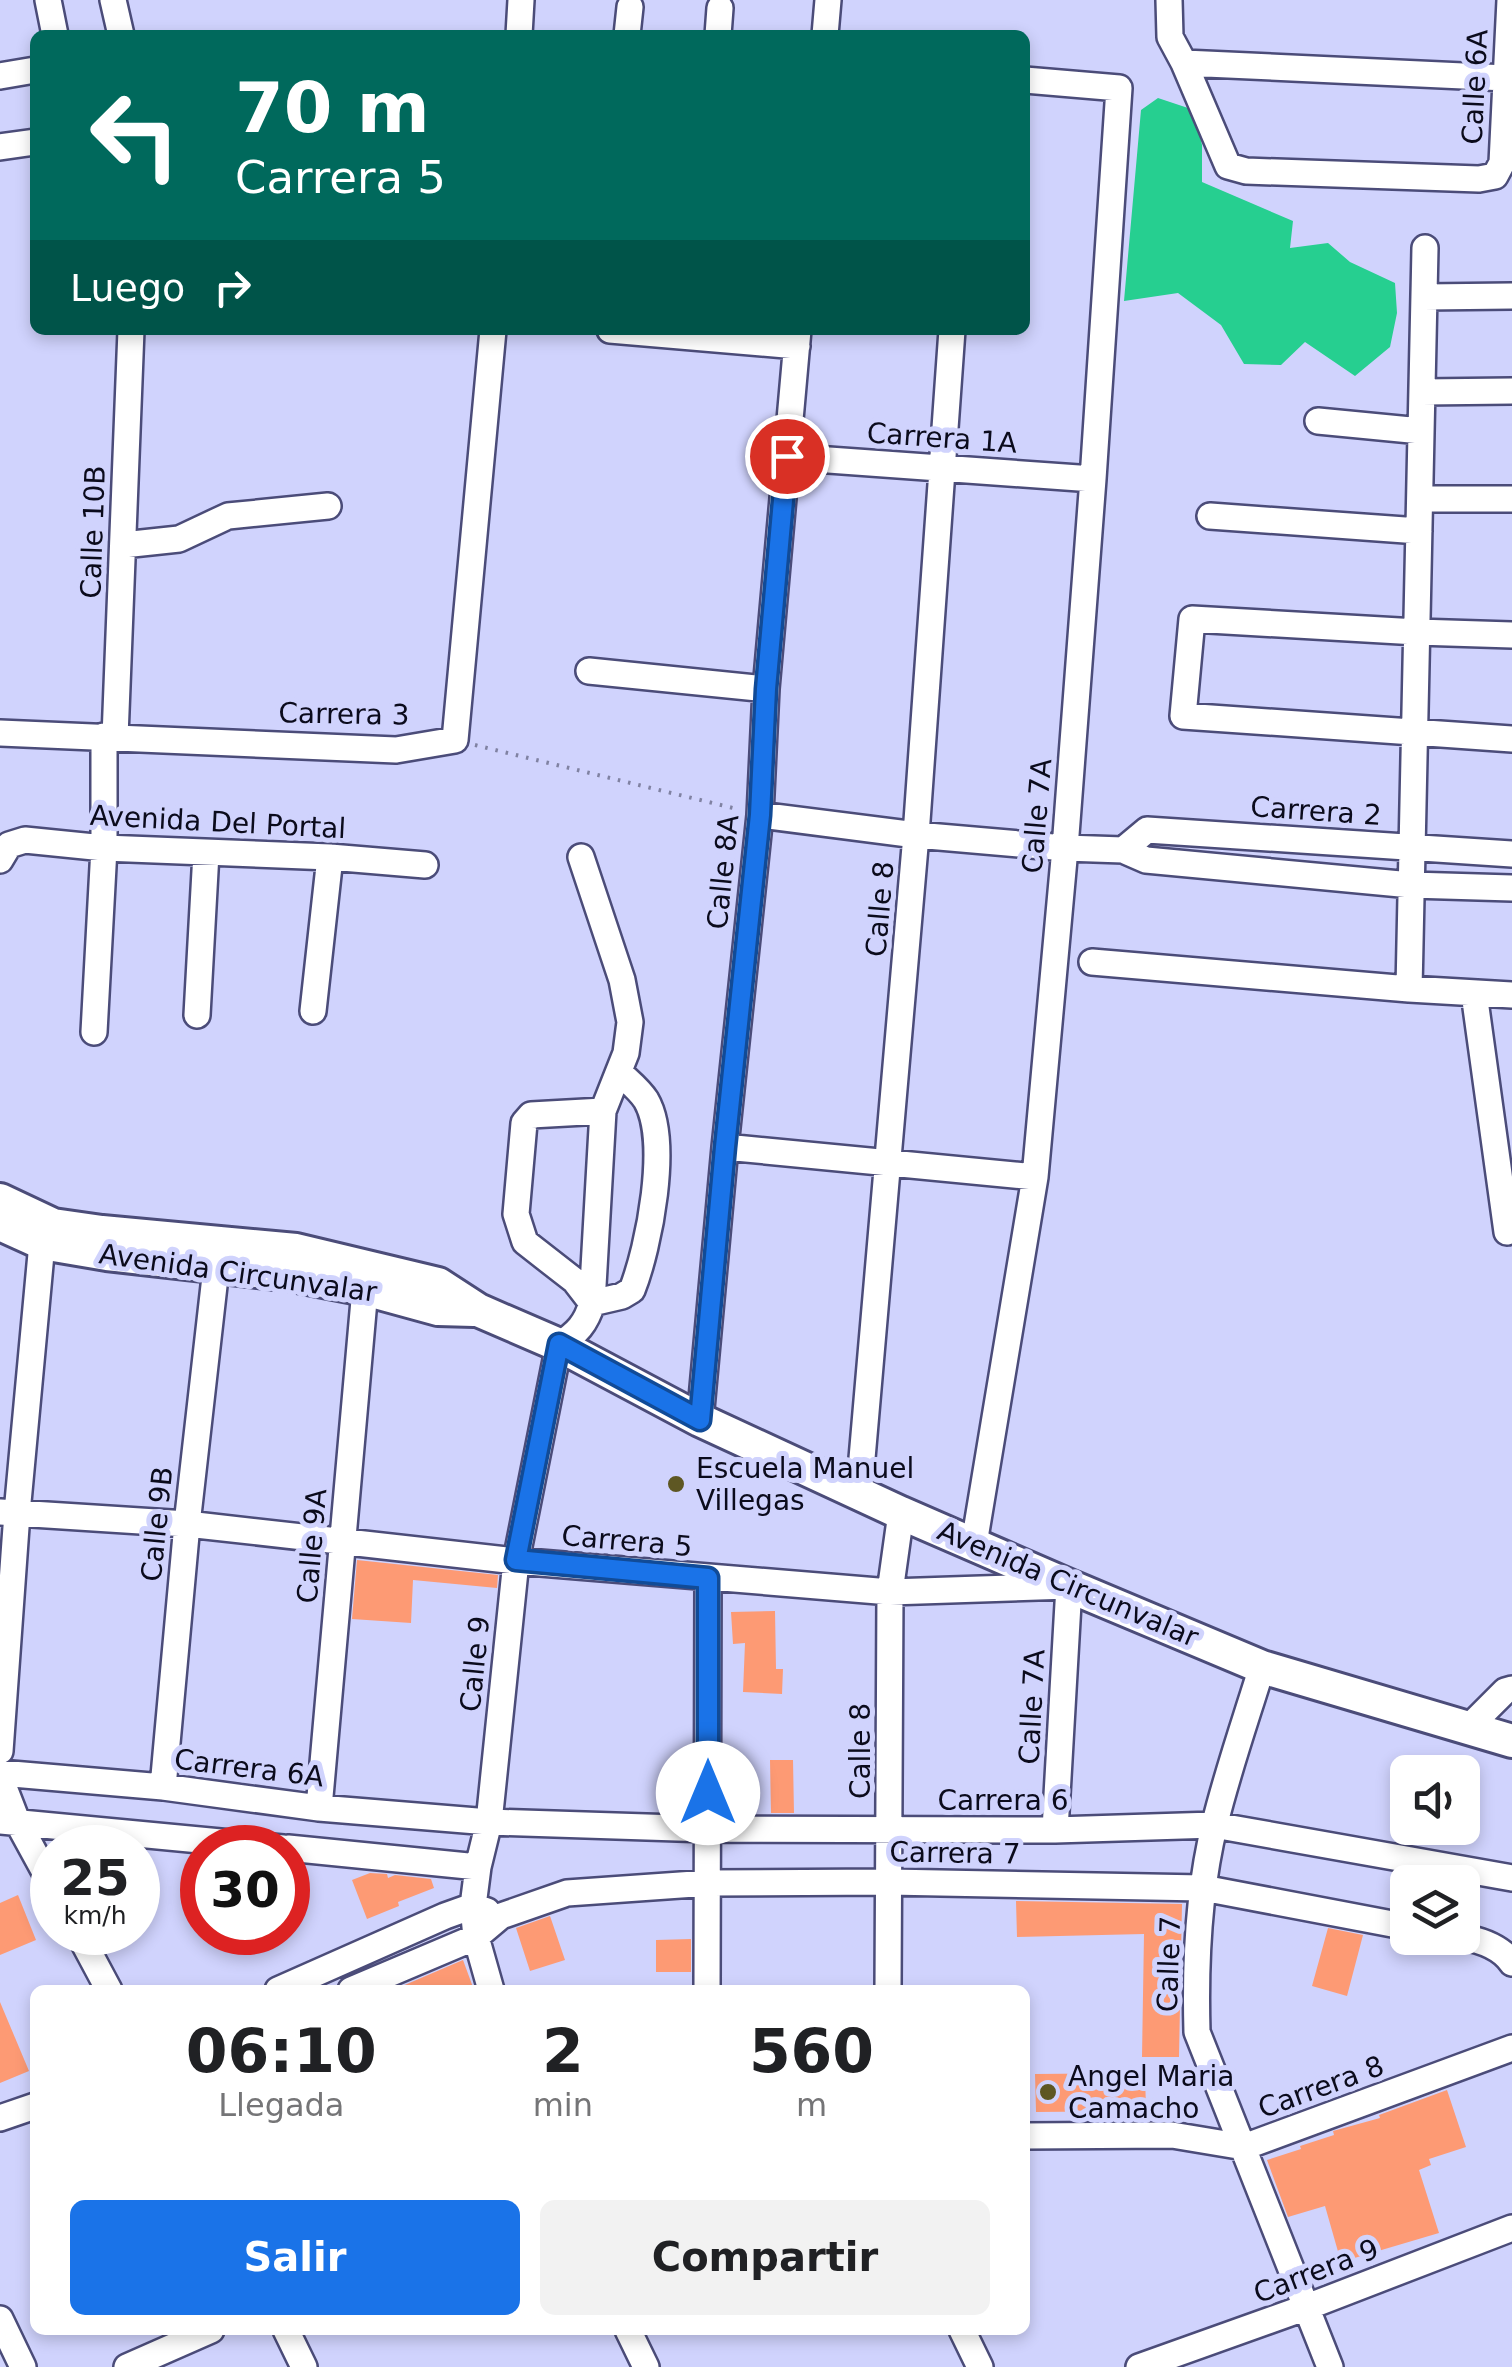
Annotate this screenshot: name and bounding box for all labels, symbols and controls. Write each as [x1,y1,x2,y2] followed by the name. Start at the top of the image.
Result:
[1456,29,1494,145] street label: Calle 6A
[235,67,430,149] text: 70 m
[70,70,200,200] icon: left
[235,151,446,204] text: Carrera 5
[205,260,260,315] icon: right
[70,266,185,310] text: Luego
[745,414,830,499] pin
[866,416,1018,460] street label: Carrera 1A
[760,429,815,484] icon: arrive
[74,465,112,599] street label: Calle 10B
[278,696,410,732] street label: Carrera 3
[1016,757,1058,875] street label: Calle 7A
[1249,790,1383,832] street label: Carrera 2
[89,799,347,845] street label: Avenida Del Portal
[701,813,745,931] street label: Calle 8A
[859,860,901,958] street label: Calle 8
[97,1237,379,1309] street label: Avenida Circunvalar
[696,1452,914,1517] place label: Escuela Manuel Villegas
[135,1465,179,1583] street label: Calle 9B
[665,1473,687,1495] marker: Escuela Manuel Villegas
[291,1487,333,1605] street label: Calle 9A
[933,1514,1204,1654] street label: Avenida Circunvalar
[560,1519,694,1563] street label: Carrera 5
[454,1614,496,1714] street label: Calle 9
[1013,1649,1051,1765] street label: Calle 7A
[844,1703,877,1799] street label: Calle 8
[656,1741,760,1845] position arrow
[172,1742,326,1794] street label: Carrera 6A
[1390,1755,1480,1955] map controls
[1390,1755,1480,1845] button: sound
[937,1784,1069,1817] street label: Carrera 6
[180,1825,310,1955] speed limit sign: 30
[889,1835,1021,1871] street label: Carrera 7
[60,1849,130,1907] text: 25
[1390,1865,1480,1955] button: layers
[63,1901,127,1930] text: km/h
[1151,1915,1187,2013] street label: Calle 7
[186,2016,377,2086] text: 06:10
[542,2016,584,2086] text: 2
[749,2016,874,2086] text: 560
[1254,2049,1388,2125] street label: Carrera 8
[1068,2060,1234,2125] place label: Angel Maria Camacho
[1037,2081,1059,2103] marker: Angel Maria Camacho
[218,2086,344,2124] text: Llegada
[533,2086,593,2124] text: min
[796,2086,827,2124] text: m
[70,2200,520,2315] button: Salir
[540,2200,990,2315] button: Compartir
[1249,2232,1383,2310] street label: Carrera 9

